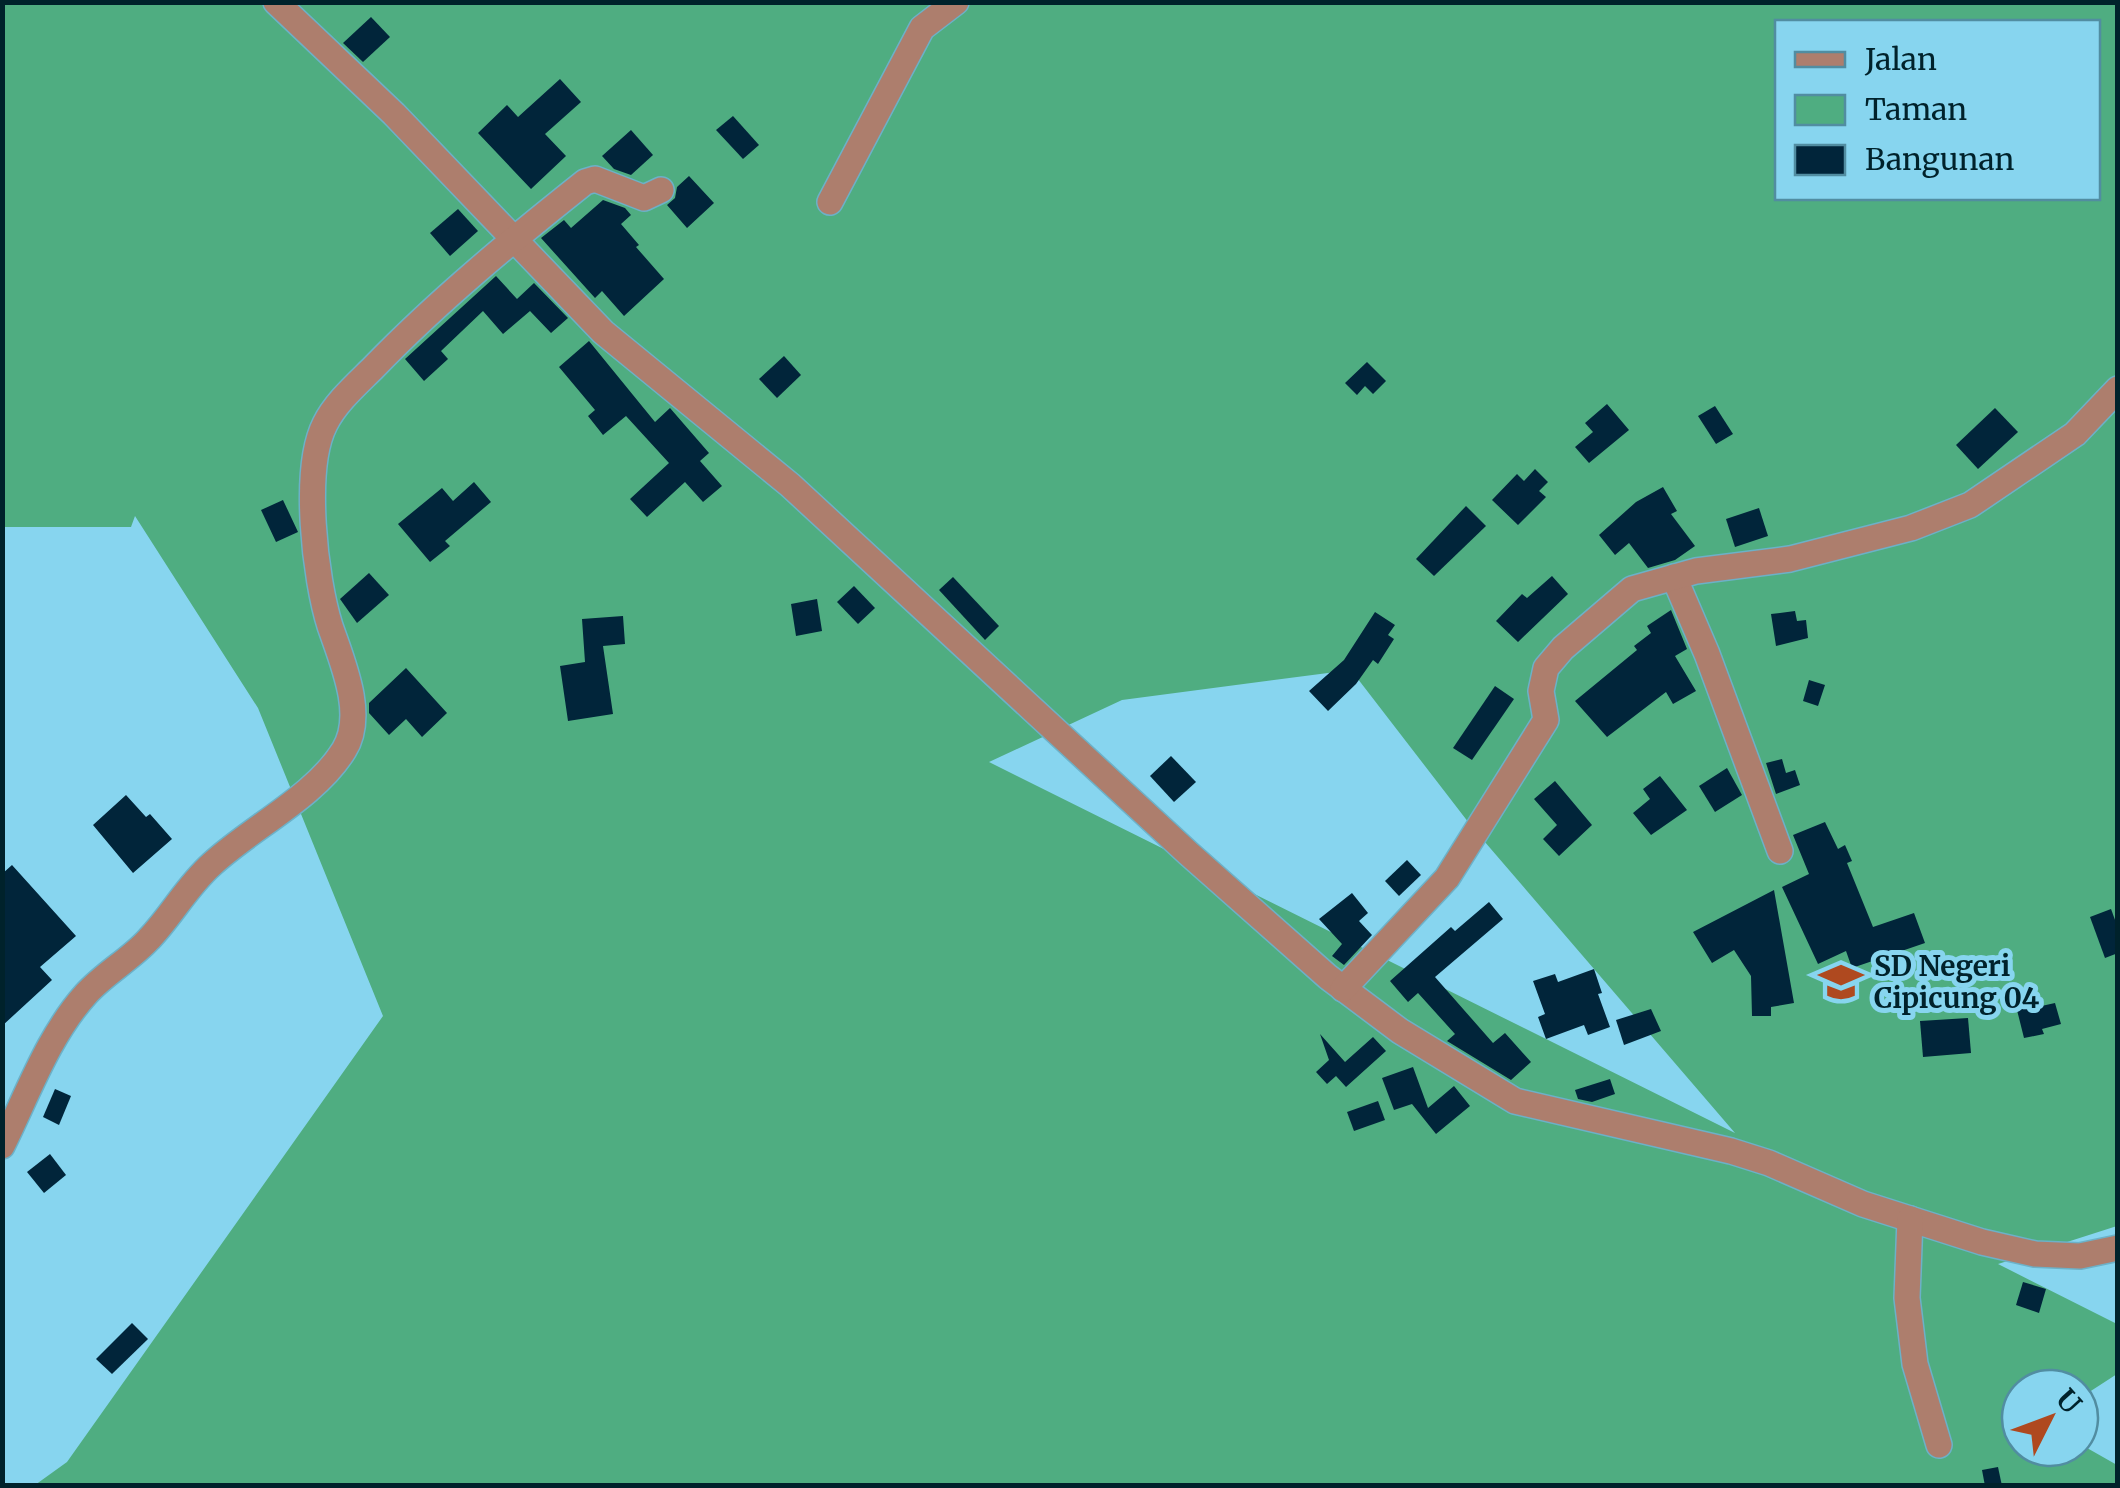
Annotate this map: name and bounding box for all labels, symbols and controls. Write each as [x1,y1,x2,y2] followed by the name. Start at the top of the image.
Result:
[1775,20,2100,200] legend
[1864,40,1937,78] text: Jalan
[1865,90,1967,128] text: Taman
[1865,140,2014,178] text: Bangunan
[1874,948,2040,1016] place label: SD Negeri Cipicung 04
[1817,958,1865,1006] school or university icon: SD Negeri Cipicung 04
[2000,1368,2100,1468] north arrow
[2048,1381,2089,1421] text: U

